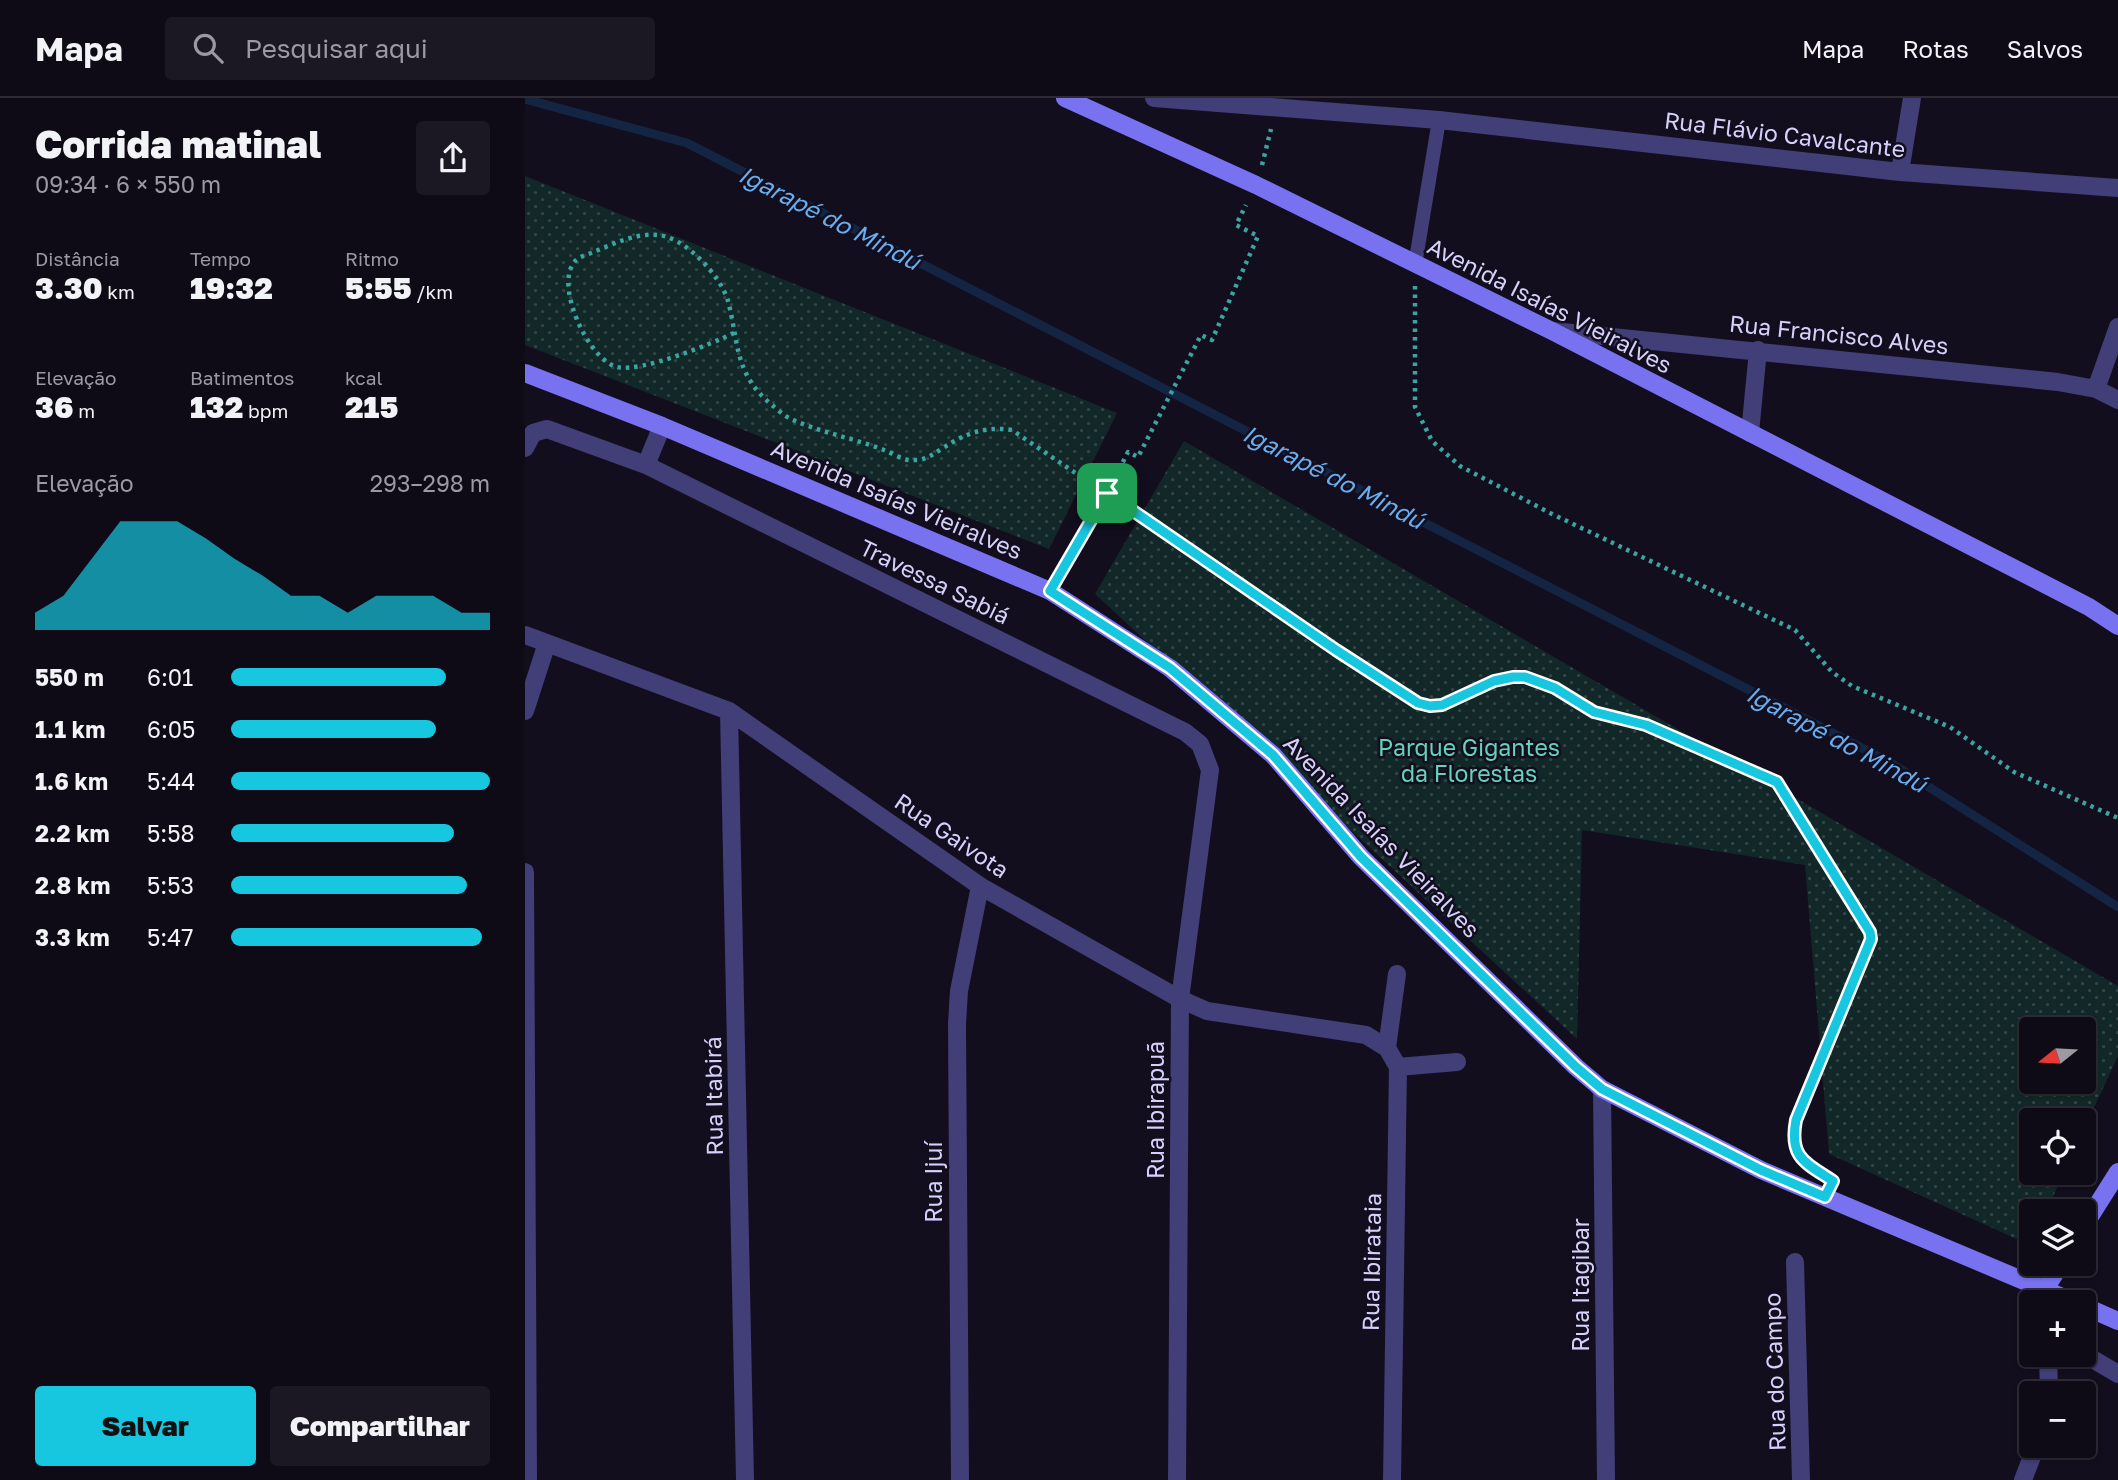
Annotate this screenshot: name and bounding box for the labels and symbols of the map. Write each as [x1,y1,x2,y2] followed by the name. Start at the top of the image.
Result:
[1663,105,1907,163] street label: Rua Flávio Cavalcante
[734,159,928,277] water label: Igarapé do Mindú
[1423,231,1677,379] street label: Avenida Isaías Vieiralves
[1728,309,1950,359] street label: Rua Francisco Alves
[1238,418,1432,536] water label: Igarapé do Mindú
[767,433,1027,565] street label: Avenida Isaías Vieiralves
[1077,463,1137,523] pin
[855,533,1015,629] street label: Travessa Sabiá
[1742,678,1934,800] water label: Igarapé do Mindú
[1278,729,1486,943] street label: Avenida Isaías Vieiralves
[1378,733,1560,787] park label: Parque Gigantes da Florestas
[890,787,1014,883] street label: Rua Gaivota
[2019,1017,2097,1094] north arrow
[698,1036,728,1156] street label: Rua Itabirá
[1141,1041,1169,1179] street label: Rua Ibirapuã
[919,1140,947,1223] street label: Rua Ijuí
[1356,1193,1386,1331] street label: Rua Ibirataia
[1566,1218,1594,1352] street label: Rua Itagibar
[1757,1292,1791,1452] street label: Rua do Campo

